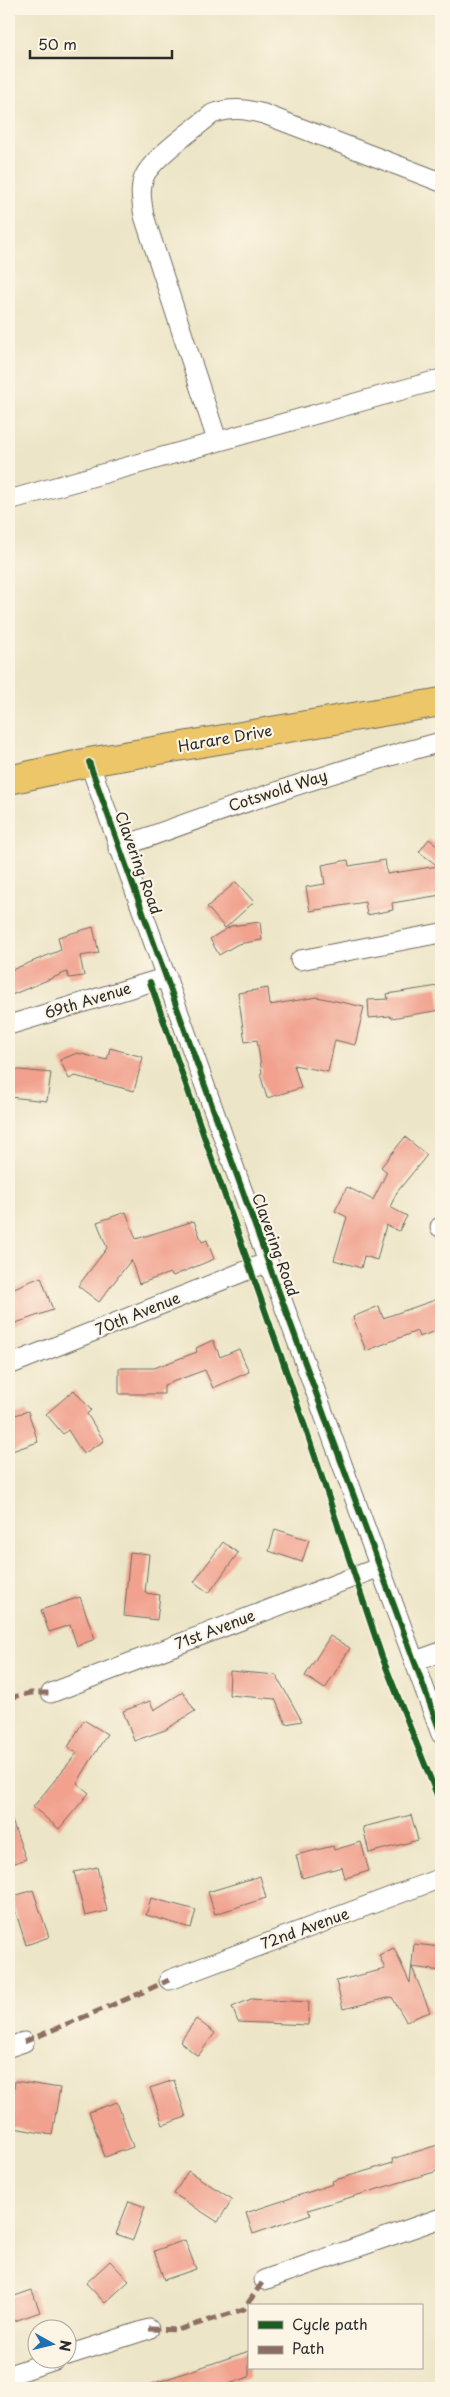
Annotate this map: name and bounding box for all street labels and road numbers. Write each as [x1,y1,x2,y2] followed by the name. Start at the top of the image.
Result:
[176,718,274,757] street label: Harare Drive
[225,763,330,816] street label: Cotswold Way
[110,808,169,917] street label: Clavering Road
[41,976,134,1024] street label: 69th Avenue
[247,1190,306,1299] street label: Clavering Road
[92,1285,183,1340] street label: 70th Avenue
[171,1603,258,1654] street label: 71st Avenue
[257,1901,352,1954] street label: 72nd Avenue

